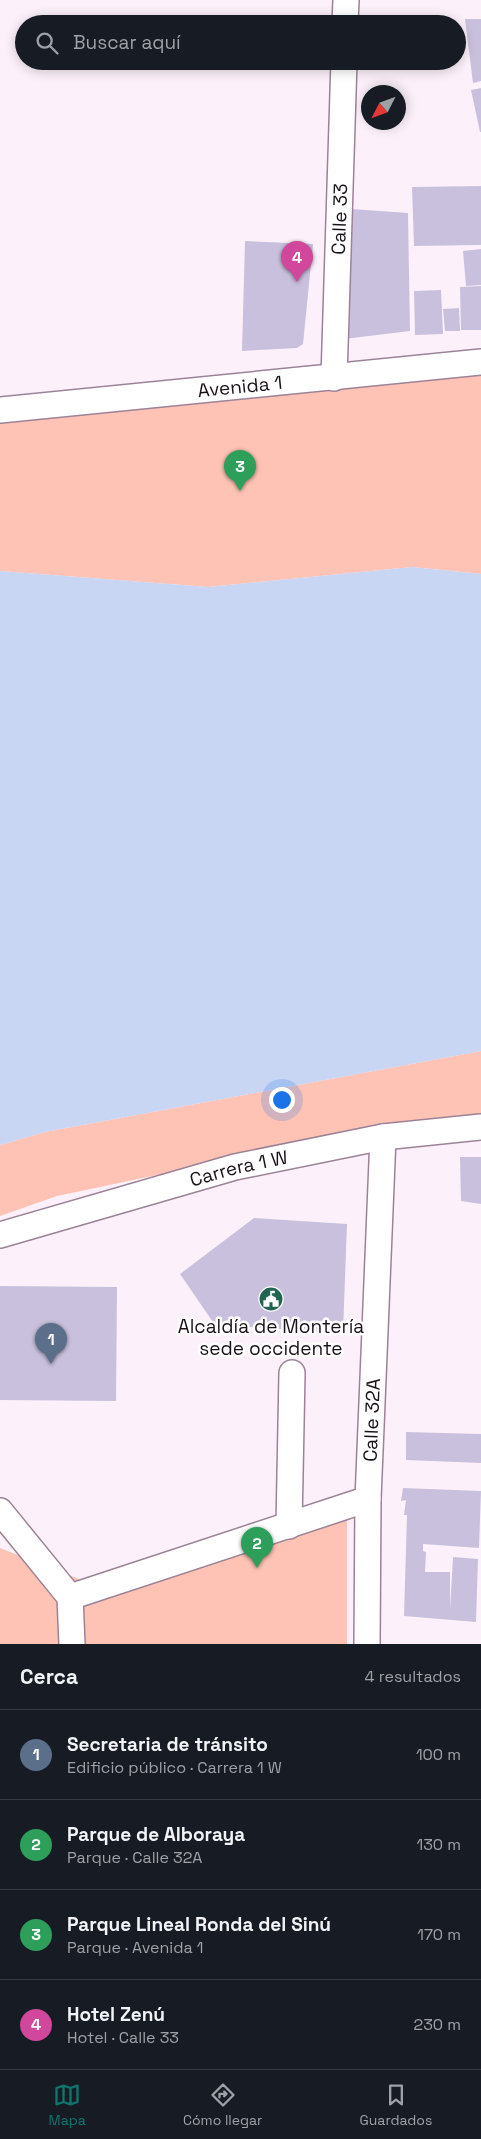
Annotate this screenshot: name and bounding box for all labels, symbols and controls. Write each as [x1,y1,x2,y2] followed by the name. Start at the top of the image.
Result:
[15,15,466,70] search box
[33,29,61,57] icon: search
[73,30,181,55] text: Buscar aquí
[361,85,406,130] north arrow
[326,183,353,255] street label: Calle 33
[281,241,313,282] pin: 4
[196,370,283,403] street label: Avenida 1
[224,450,256,491] pin: 3
[269,1087,295,1113] your location
[187,1145,290,1193] street label: Carrera 1 W
[258,1286,284,1312] public building icon: Alcaldía de Montería sede occidente
[178,1314,364,1361] place label: Alcaldía de Montería sede occidente
[35,1323,67,1364] pin: 1
[358,1378,386,1462] street label: Calle 32A
[241,1527,273,1568] pin: 2
[20,1663,78,1690] text: Cerca
[365,1666,461,1687] text: 4 resultados
[67,1732,268,1757] text: Secretaria de tránsito
[32,1744,40,1765] text: 1
[416,1744,461,1765] text: 100 m
[67,1757,282,1778] text: Edificio público · Carrera 1 W
[67,1822,245,1847] text: Parque de Alboraya
[31,1834,41,1855] text: 2
[417,1834,461,1855] text: 130 m
[67,1847,202,1868] text: Parque · Calle 32A
[67,1912,331,1937] text: Parque Lineal Ronda del Sinú
[31,1924,41,1945] text: 3
[417,1924,461,1945] text: 170 m
[67,1937,204,1958] text: Parque · Avenida 1
[67,2002,165,2027] text: Hotel Zenú
[31,2014,41,2035] text: 4
[414,2014,461,2035] text: 230 m
[67,2027,179,2048] text: Hotel · Calle 33
[49,2081,86,2129] tab: Mapa
[183,2081,262,2129] tab: Cómo llegar
[360,2081,432,2129] tab: Guardados

